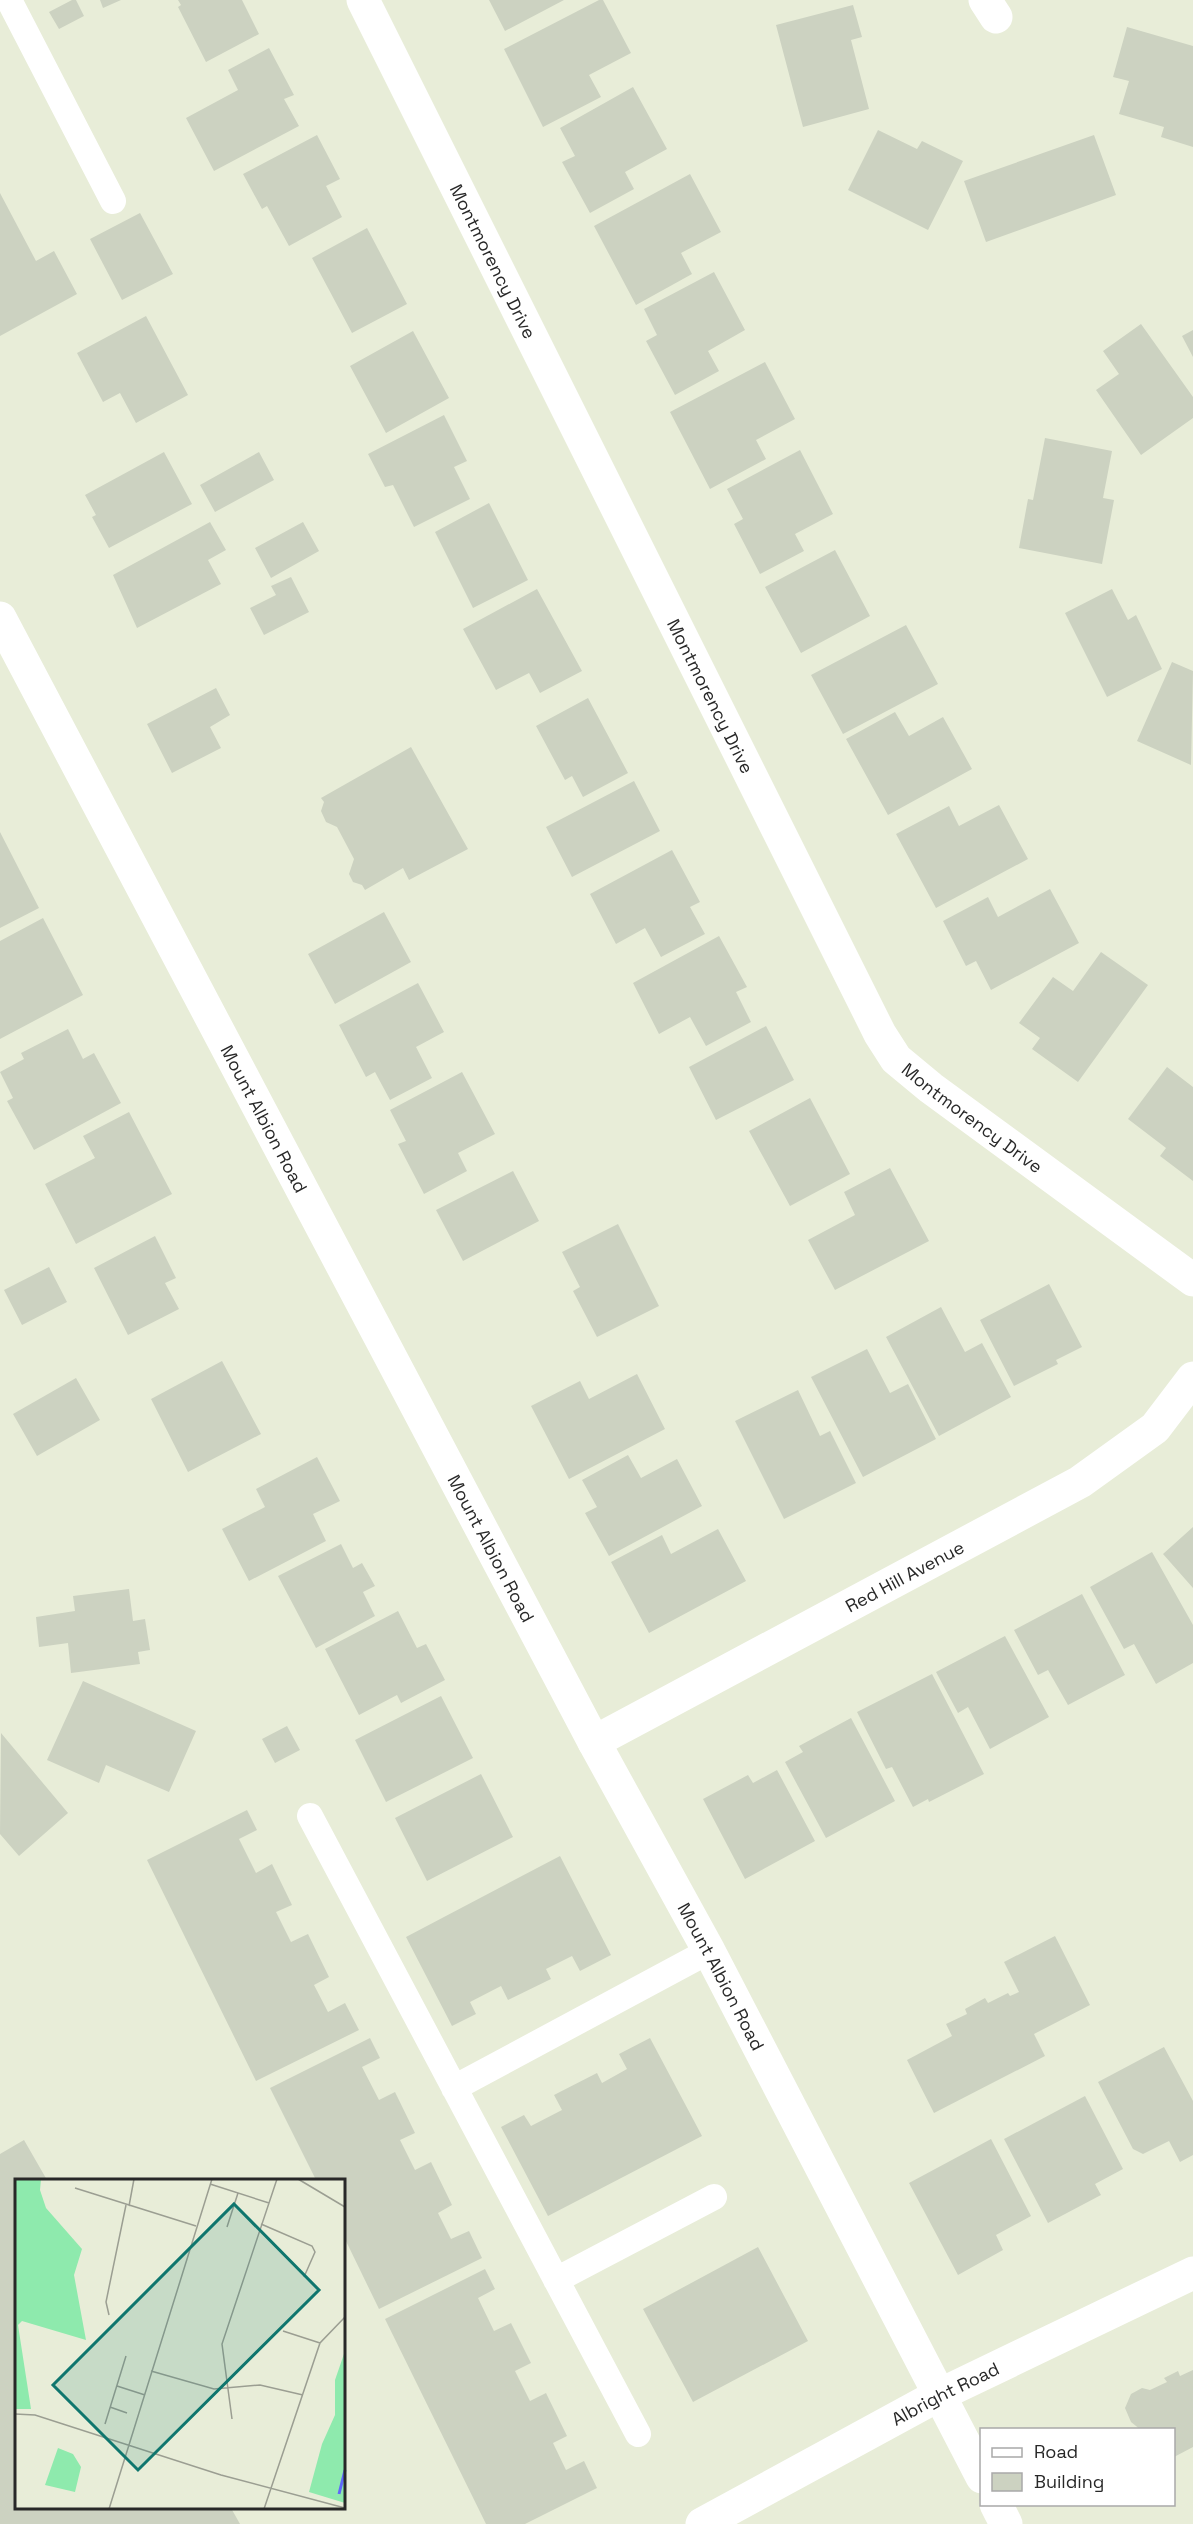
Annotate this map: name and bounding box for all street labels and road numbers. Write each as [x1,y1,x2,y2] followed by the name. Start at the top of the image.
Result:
[445,180,542,342] street label: Montmorency Drive
[663,615,759,777] street label: Montmorency Drive
[216,1041,313,1196] street label: Mount Albion Road
[897,1057,1047,1178] street label: Montmorency Drive
[443,1470,540,1626] street label: Mount Albion Road
[841,1535,968,1617] street label: Red Hill Avenue
[673,1898,770,2054] street label: Mount Albion Road
[887,2356,1003,2430] street label: Albright Road

